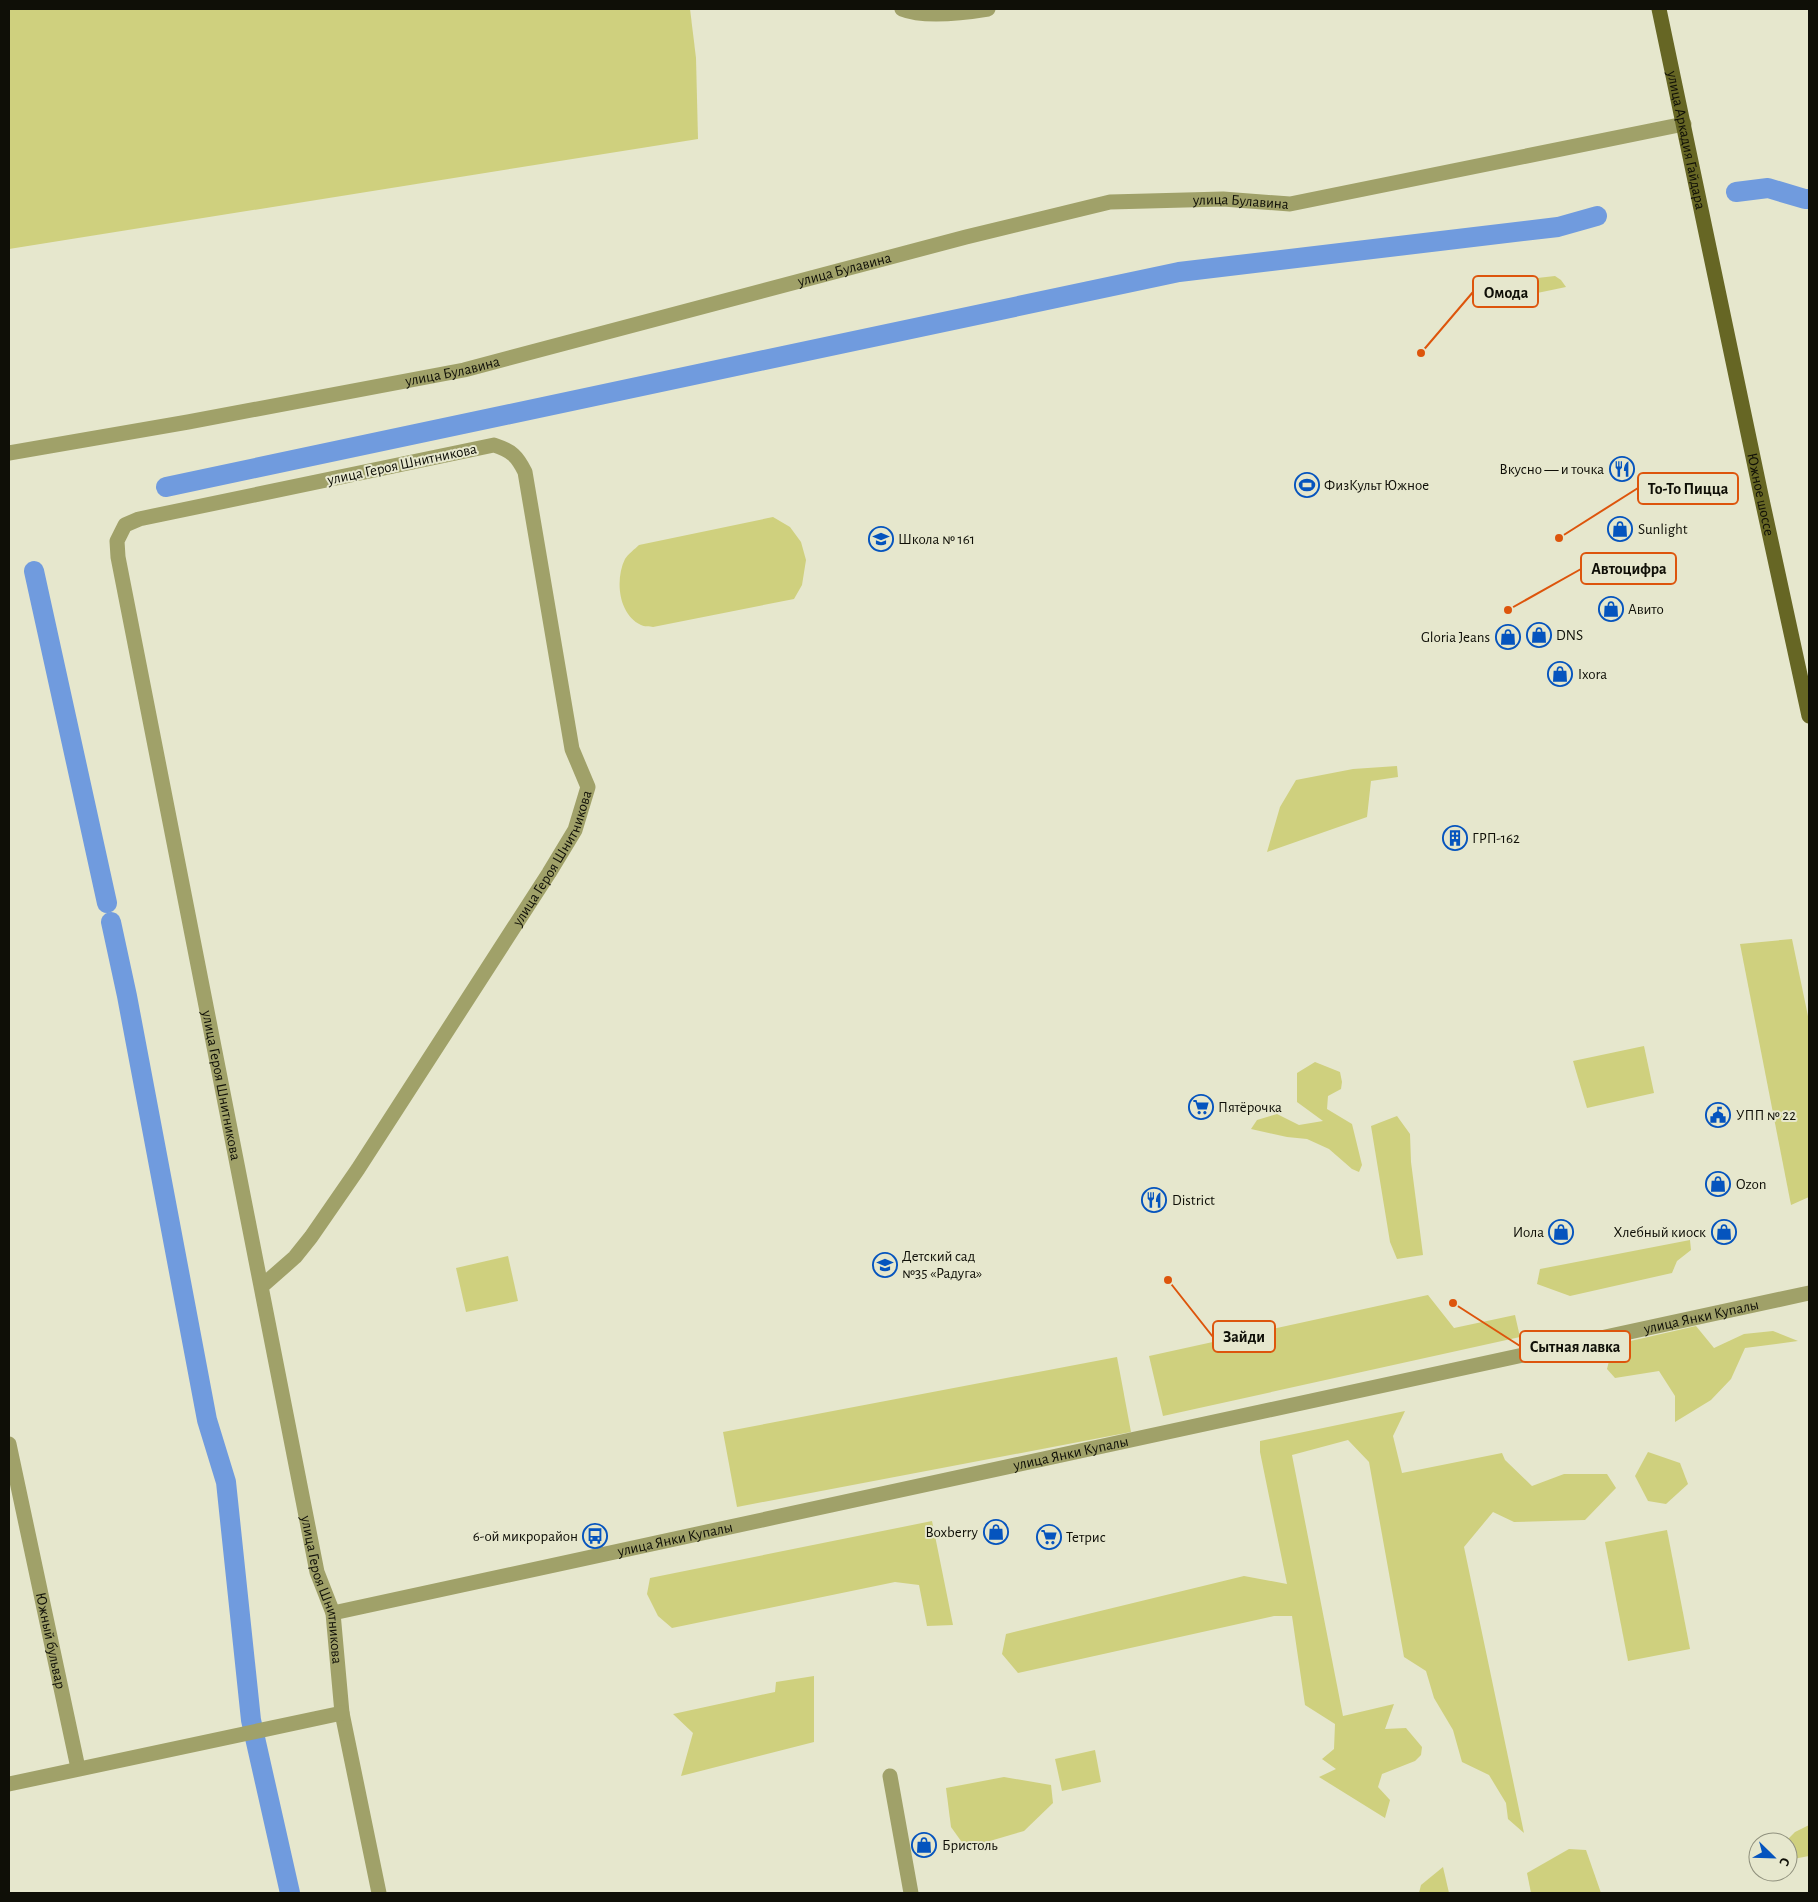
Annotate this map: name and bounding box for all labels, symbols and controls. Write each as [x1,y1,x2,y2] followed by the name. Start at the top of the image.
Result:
[1664,69,1708,211] street label: улица Аркадия Гайдара
[1192,192,1289,212] street label: улица Булавина
[795,250,893,290] street label: улица Булавина
[1473,276,1538,307] callout: Омода
[1484,285,1529,301] text: Омода
[403,354,502,389] street label: улица Булавина
[325,441,478,488] street label: улица Героя Шнитникова
[1744,452,1777,537] street label: Южное шоссе
[1609,456,1635,482] restaurant icon: Вкусно — и точка
[1499,462,1604,477] place label: Вкусно — и точка
[1294,472,1320,498] sports icon: ФизКульт Южное
[1638,473,1738,504] callout: То-То Пицца
[1324,478,1429,493] place label: ФизКульт Южное
[1648,481,1729,497] text: То-То Пицца
[1607,516,1633,542] shop icon: Sunlight
[1638,522,1688,537] place label: Sunlight
[868,526,894,552] school or university icon: Школа № 161
[898,532,975,547] place label: Школа № 161
[1581,553,1676,584] callout: Автоцифра
[1591,561,1667,577] text: Автоцифра
[1598,596,1624,622] shop icon: Авито
[1628,602,1664,617] place label: Авито
[1526,622,1552,648] shop icon: DNS
[1495,624,1521,650] shop icon: Gloria Jeans
[1556,628,1583,643] place label: DNS
[1421,630,1490,645] place label: Gloria Jeans
[1547,661,1573,687] shop icon: Ixora
[1578,667,1607,682] place label: Ixora
[509,789,595,929] street label: улица Героя Шнитникова
[1442,825,1468,851] building icon: ГРП-162
[1472,831,1520,846] place label: ГРП-162
[199,1008,243,1162] street label: улица Героя Шнитникова
[1188,1094,1214,1120] supermarket icon: Пятёрочка
[1218,1100,1282,1115] place label: Пятёрочка
[1705,1102,1731,1128] public building icon: УПП № 22
[1736,1108,1796,1123] place label: УПП № 22
[1705,1171,1731,1197] shop icon: Ozon
[1736,1177,1766,1192] place label: Ozon
[1141,1187,1167,1213] restaurant icon: District
[1172,1193,1215,1208] place label: District
[1548,1219,1574,1245] shop icon: Иола
[1711,1219,1737,1245] shop icon: Хлебный киоск
[1513,1225,1544,1240] place label: Иола
[1614,1225,1706,1240] place label: Хлебный киоск
[902,1249,982,1281] place label: Детский сад №35 «Радуга»
[872,1252,898,1278] school or university icon: Детский сад №35 «Радуга»
[1641,1297,1760,1337] street label: улица Янки Купалы
[1213,1321,1275,1352] callout: Зайди
[1223,1329,1265,1345] text: Зайди
[1520,1331,1630,1362] callout: Сытная лавка
[1530,1339,1621,1355] text: Сытная лавка
[1011,1434,1130,1474] street label: улица Янки Купалы
[298,1514,345,1665] street label: улица Героя Шнитникова
[983,1519,1009,1545] shop icon: Boxberry
[615,1520,734,1559] street label: улица Янки Купалы
[582,1523,608,1549] bus stop icon: 6-ой микрорайон
[1036,1524,1062,1550] supermarket icon: Тетрис
[926,1525,979,1540] place label: Boxberry
[473,1529,578,1544] place label: 6-ой микрорайон
[1066,1530,1106,1545] place label: Тетрис
[33,1591,68,1691] street label: Южный бульвар
[911,1832,937,1858] shop icon: Бристоль
[1748,1832,1798,1882] north arrow
[942,1838,998,1853] place label: Бристоль
[1776,1855,1792,1868] text: С

